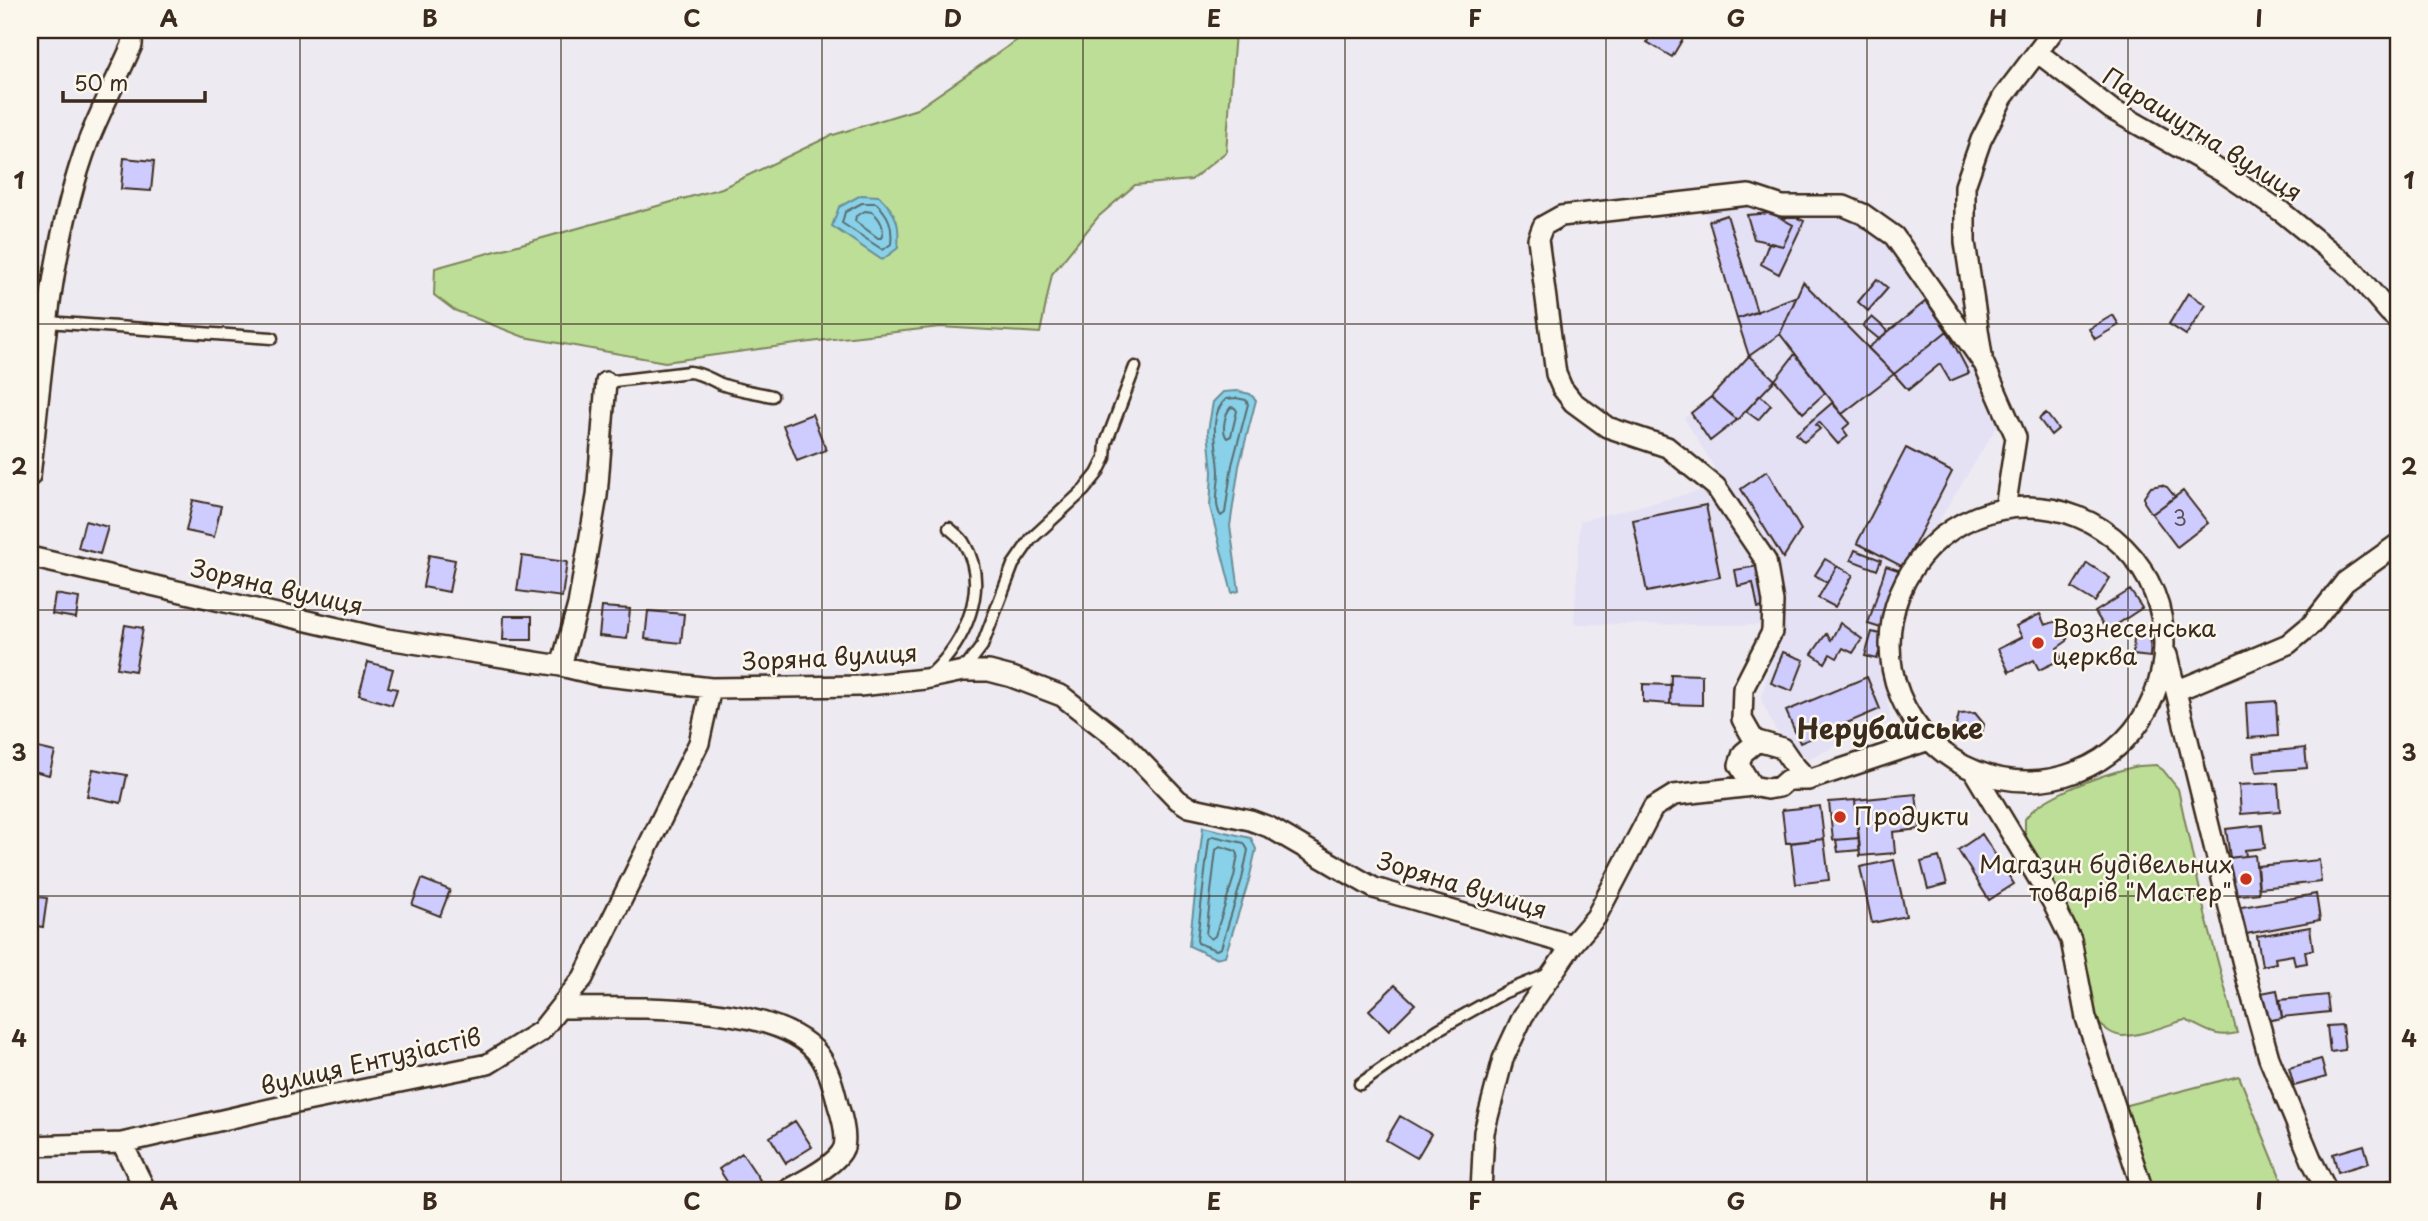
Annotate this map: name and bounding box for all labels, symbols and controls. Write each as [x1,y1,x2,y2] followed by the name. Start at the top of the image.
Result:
[160,0,178,35] text: A
[422,0,438,35] text: B
[683,0,701,35] text: C
[944,0,962,35] text: D
[1207,0,1221,35] text: E
[1468,0,1482,35] text: F
[1727,0,1745,35] text: G
[1989,0,2007,35] text: H
[2255,0,2263,35] text: I
[2096,57,2310,209] street label: Парашутна вулиця
[63,60,205,104] scale bar
[74,66,128,98] text: 50 m
[14,162,25,197] text: 1
[2404,162,2415,197] text: 1
[11,448,27,483] text: 2
[2401,448,2417,483] text: 2
[2173,501,2187,533] house number: 3
[188,549,367,623] street label: Зоряна вулиця
[2052,609,2216,673] place label: Вознесенська церква
[741,633,918,679] street label: Зоряна вулиця
[2030,635,2046,651] marker: Вознесенська церква
[1797,706,1983,749] district label: Нерубайське
[11,734,27,769] text: 3
[2401,734,2417,769] text: 3
[1854,797,1969,833] place label: Продукти
[1832,809,1848,825] marker: Продукти
[1373,841,1552,927] street label: Зоряна вулиця
[1979,845,2232,909] place label: Магазин будівельних товарів "Мастер"
[2238,871,2254,887] marker: Магазин будівельних товарів "Мастер"
[257,1017,484,1103] street label: вулиця Ентузіастів
[11,1020,27,1055] text: 4
[2401,1020,2417,1055] text: 4
[160,1183,178,1218] text: A
[422,1183,438,1218] text: B
[683,1183,701,1218] text: C
[944,1183,962,1218] text: D
[1207,1183,1221,1218] text: E
[1468,1183,1482,1218] text: F
[1727,1183,1745,1218] text: G
[1989,1183,2007,1218] text: H
[2255,1183,2263,1218] text: I

